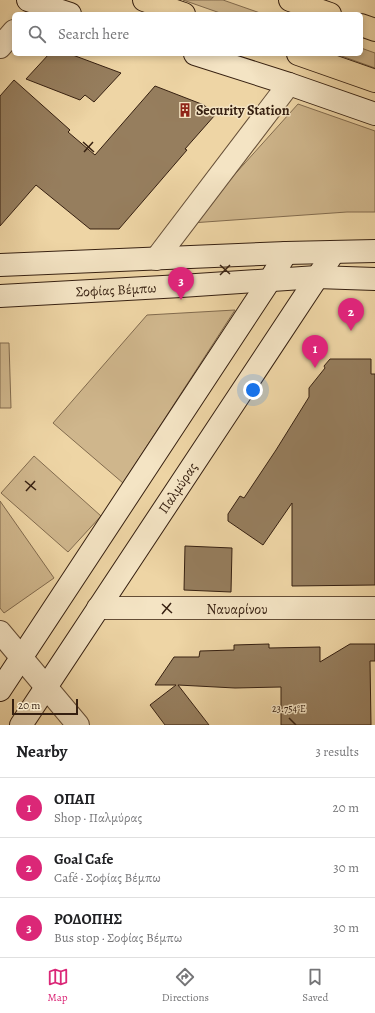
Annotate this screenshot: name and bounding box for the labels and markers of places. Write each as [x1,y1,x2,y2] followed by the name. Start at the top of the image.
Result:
[196,101,290,120] place label: Security Station
[177,102,193,118] building icon: Security Station
[168,267,194,300] pin: 3
[338,298,364,331] pin: 2
[302,335,328,368] pin: 1

